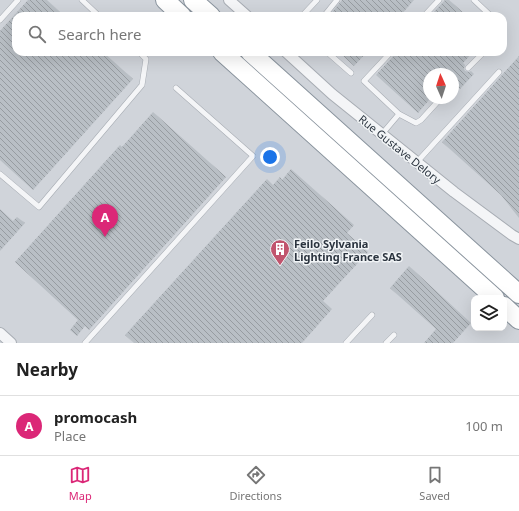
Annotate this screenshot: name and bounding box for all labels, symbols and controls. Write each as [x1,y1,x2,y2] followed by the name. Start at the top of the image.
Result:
[12,12,507,56] search box
[26,23,48,45] icon: search
[58,24,141,44] text: Search here
[423,68,459,104] north arrow
[356,111,444,187] street label: Rue Gustave Delory
[260,147,280,167] your location
[92,204,118,237] pin: A
[294,236,402,264] place label: Feilo Sylvania Lighting France SAS
[269,238,291,266] building icon: Feilo Sylvania Lighting France SAS
[471,295,507,331] map controls
[471,295,507,331] button: layers
[16,358,78,381] text: Nearby
[54,407,137,427] text: promocash
[25,417,34,435] text: A
[465,417,503,435] text: 100 m
[54,427,86,445] text: Place
[69,464,92,503] tab: Map
[229,464,282,503] tab: Directions
[419,464,450,503] tab: Saved

